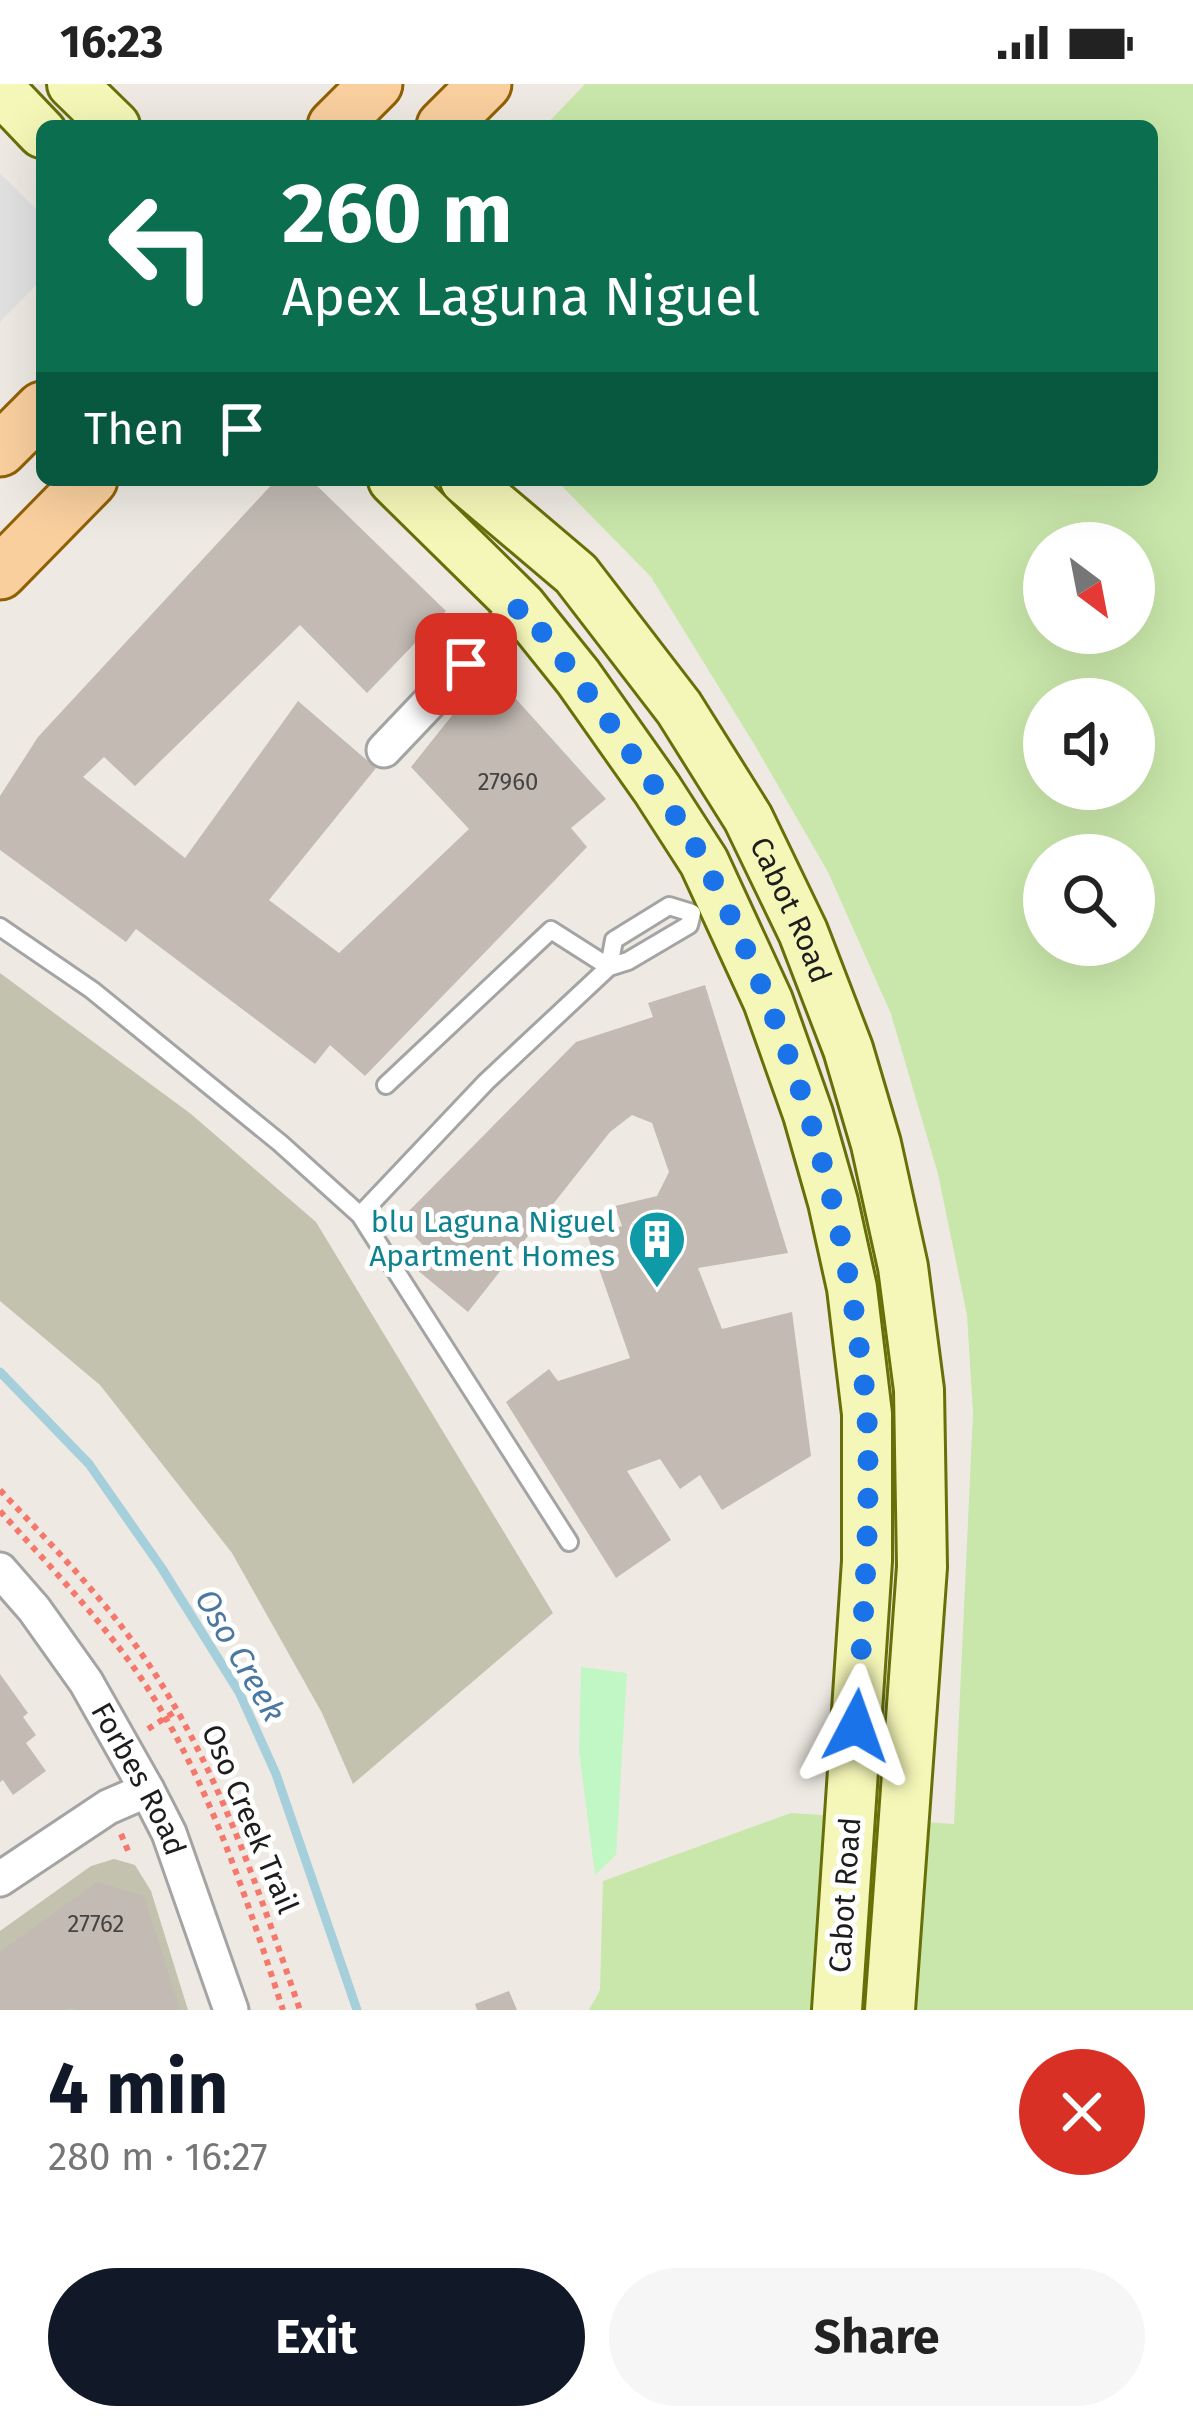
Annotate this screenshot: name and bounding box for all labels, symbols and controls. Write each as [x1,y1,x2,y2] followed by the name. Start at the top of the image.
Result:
[60,15,164,69] text: 16:23
[282,163,513,264] text: 260 m
[84,168,240,324] icon: left
[282,265,760,329] text: Apex Laguna Niguel
[209,396,275,462] icon: arrive
[84,402,185,456] text: Then
[1023,522,1155,654] north arrow
[1023,522,1155,966] map controls
[415,613,517,715] pin
[433,631,499,697] icon: arrive
[1023,678,1155,810] button: sound
[478,768,538,796] house number: 27960
[742,831,839,988] street label: Cabot Road
[1023,834,1155,966] button: search
[369,1204,615,1274] place label: blu Laguna Niguel Apartment Homes
[626,1208,688,1290] building icon: blu Laguna Niguel Apartment Homes
[186,1582,294,1729] water label: Oso Creek
[793,1663,919,1789] position arrow
[83,1696,193,1860] street label: Forbes Road
[194,1719,306,1919] street label: Oso Creek Trail
[822,1816,868,1974] street label: Cabot Road
[68,1910,124,1938] house number: 27762
[48,2046,228,2132] text: 4 min
[1019,2049,1145,2175] button: close
[48,2134,268,2180] text: 280 m · 16:27
[48,2268,585,2406] button: Exit
[609,2268,1145,2406] button: Share

